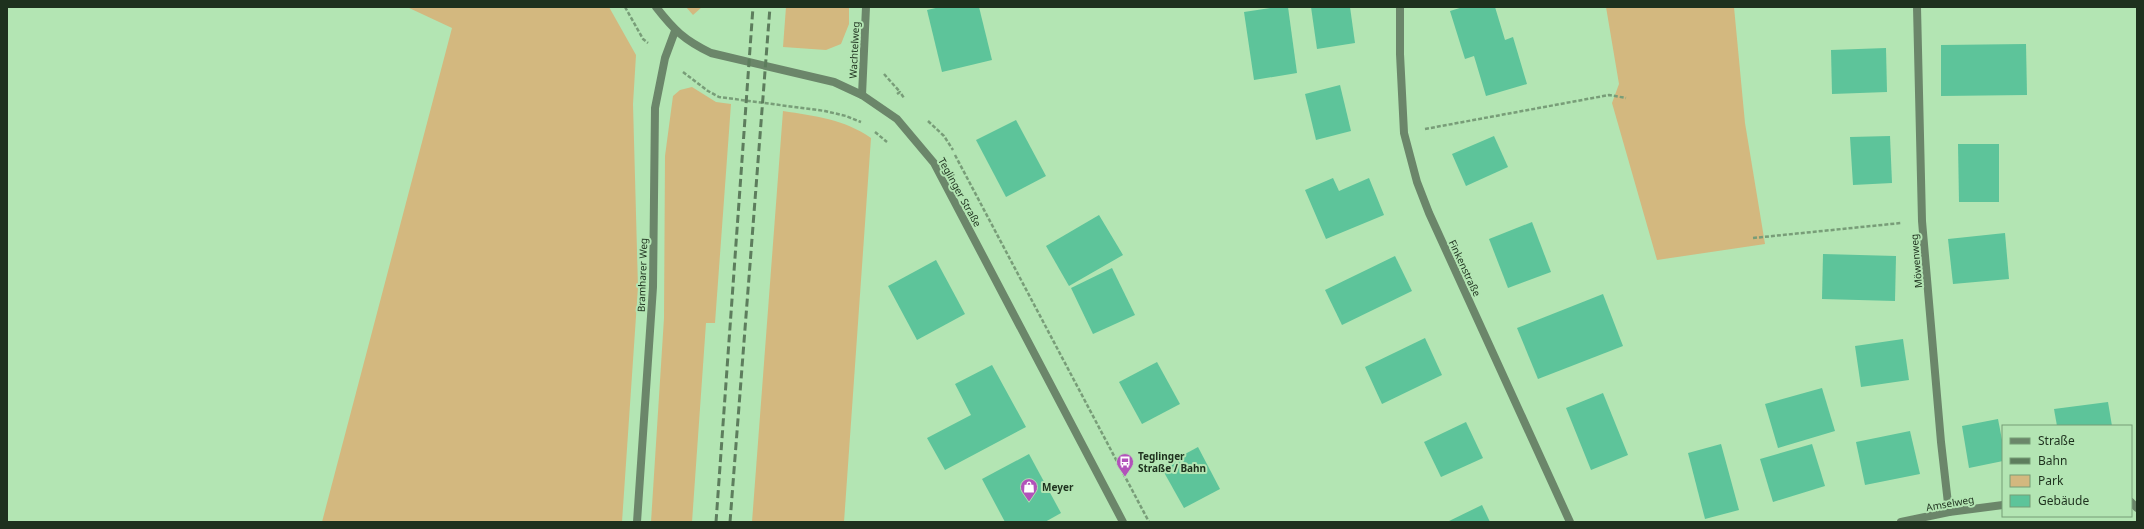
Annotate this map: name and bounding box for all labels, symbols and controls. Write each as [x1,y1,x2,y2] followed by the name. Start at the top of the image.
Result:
[846,21,862,79] street label: Wachtelweg
[935,155,985,229] street label: Teglinger Straße
[1907,233,1925,289] street label: Möwenweg
[1446,237,1484,299] street label: Finkenstraße
[634,238,650,312] street label: Bramharer Weg
[2002,425,2132,517] legend
[2038,432,2075,449] text: Straße
[1138,449,1206,475] place label: Teglinger Straße / Bahn
[1115,452,1135,477] bus stop icon: Teglinger Straße / Bahn
[2038,452,2067,469] text: Bahn
[2038,472,2064,489] text: Park
[1019,477,1039,502] shop icon: Meyer
[1042,480,1074,494] place label: Meyer
[1925,492,1975,514] street label: Amselweg
[2038,492,2089,509] text: Gebäude

